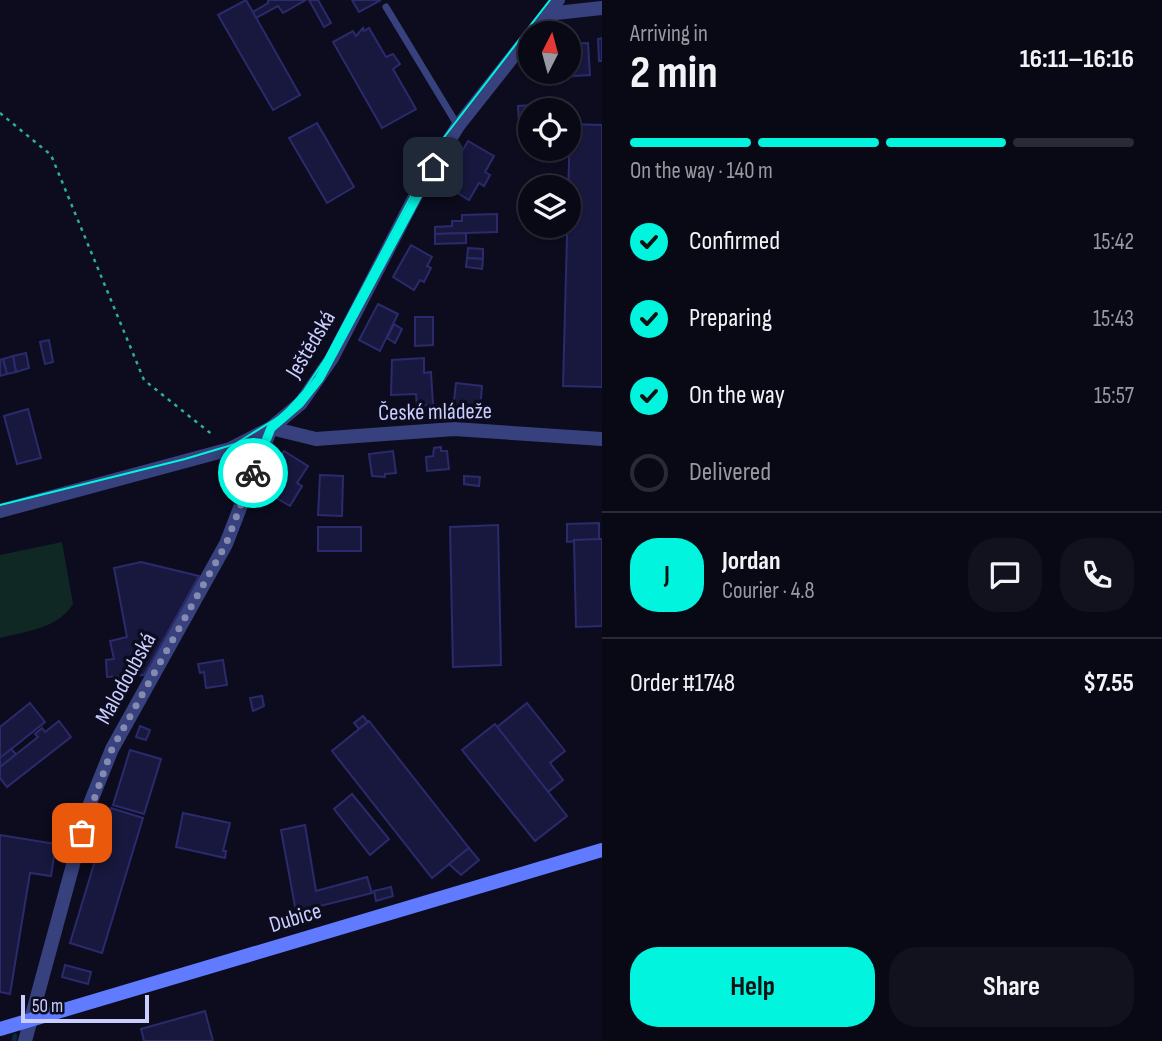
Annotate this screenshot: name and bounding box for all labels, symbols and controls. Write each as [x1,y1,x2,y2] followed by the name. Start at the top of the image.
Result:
[630,20,708,48] text: Arriving in
[518,21,581,84] north arrow
[518,21,581,238] map controls
[1020,44,1134,75] text: 16:11–16:16
[630,46,718,101] text: 2 min
[518,98,581,161] button: locate
[403,137,463,197] pin
[414,148,452,186] icon: home
[630,157,773,185] text: On the way · 140 m
[518,175,581,238] button: layers
[630,223,668,261] icon: check
[689,226,780,257] text: Confirmed
[1093,228,1134,256] text: 15:42
[630,300,668,338] icon: check
[689,303,772,334] text: Preparing
[1093,305,1134,333] text: 15:43
[279,306,342,384] street label: Ještědská
[630,377,668,415] icon: check
[689,380,785,411] text: On the way
[1094,382,1134,410] text: 15:57
[378,397,492,427] street label: České mládeže
[218,438,288,508] courier
[234,454,272,492] icon: bike
[689,457,771,488] text: Delivered
[968,538,1042,612] button: chat
[1060,538,1134,612] button: phone
[722,546,780,577] text: Jordan
[664,560,670,591] text: J
[722,577,815,605] text: Courier · 4.8
[89,628,162,729] street label: Malodoubská
[630,668,735,699] text: Order #1748
[1083,668,1134,699] text: $7.55
[52,803,112,863] pin
[63,814,101,852] icon: bag
[266,897,325,939] street label: Dubice
[630,947,875,1027] button: Help
[889,947,1134,1027] button: Share
[21,992,149,1024] scale bar
[32,995,63,1018] text: 50 m

